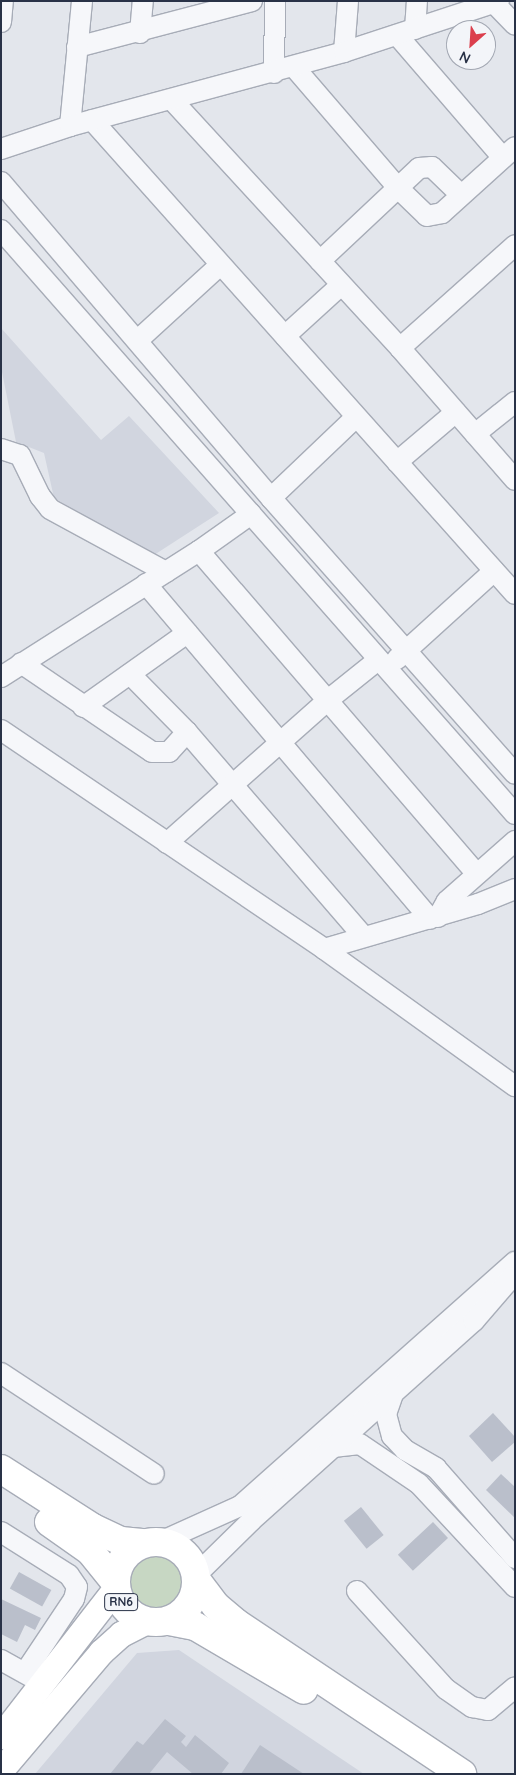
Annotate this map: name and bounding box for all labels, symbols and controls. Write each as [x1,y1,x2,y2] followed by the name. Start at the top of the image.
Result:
[446,20,496,70] north arrow
[456,47,473,68] text: N
[104,1592,138,1611] road number: RN6

